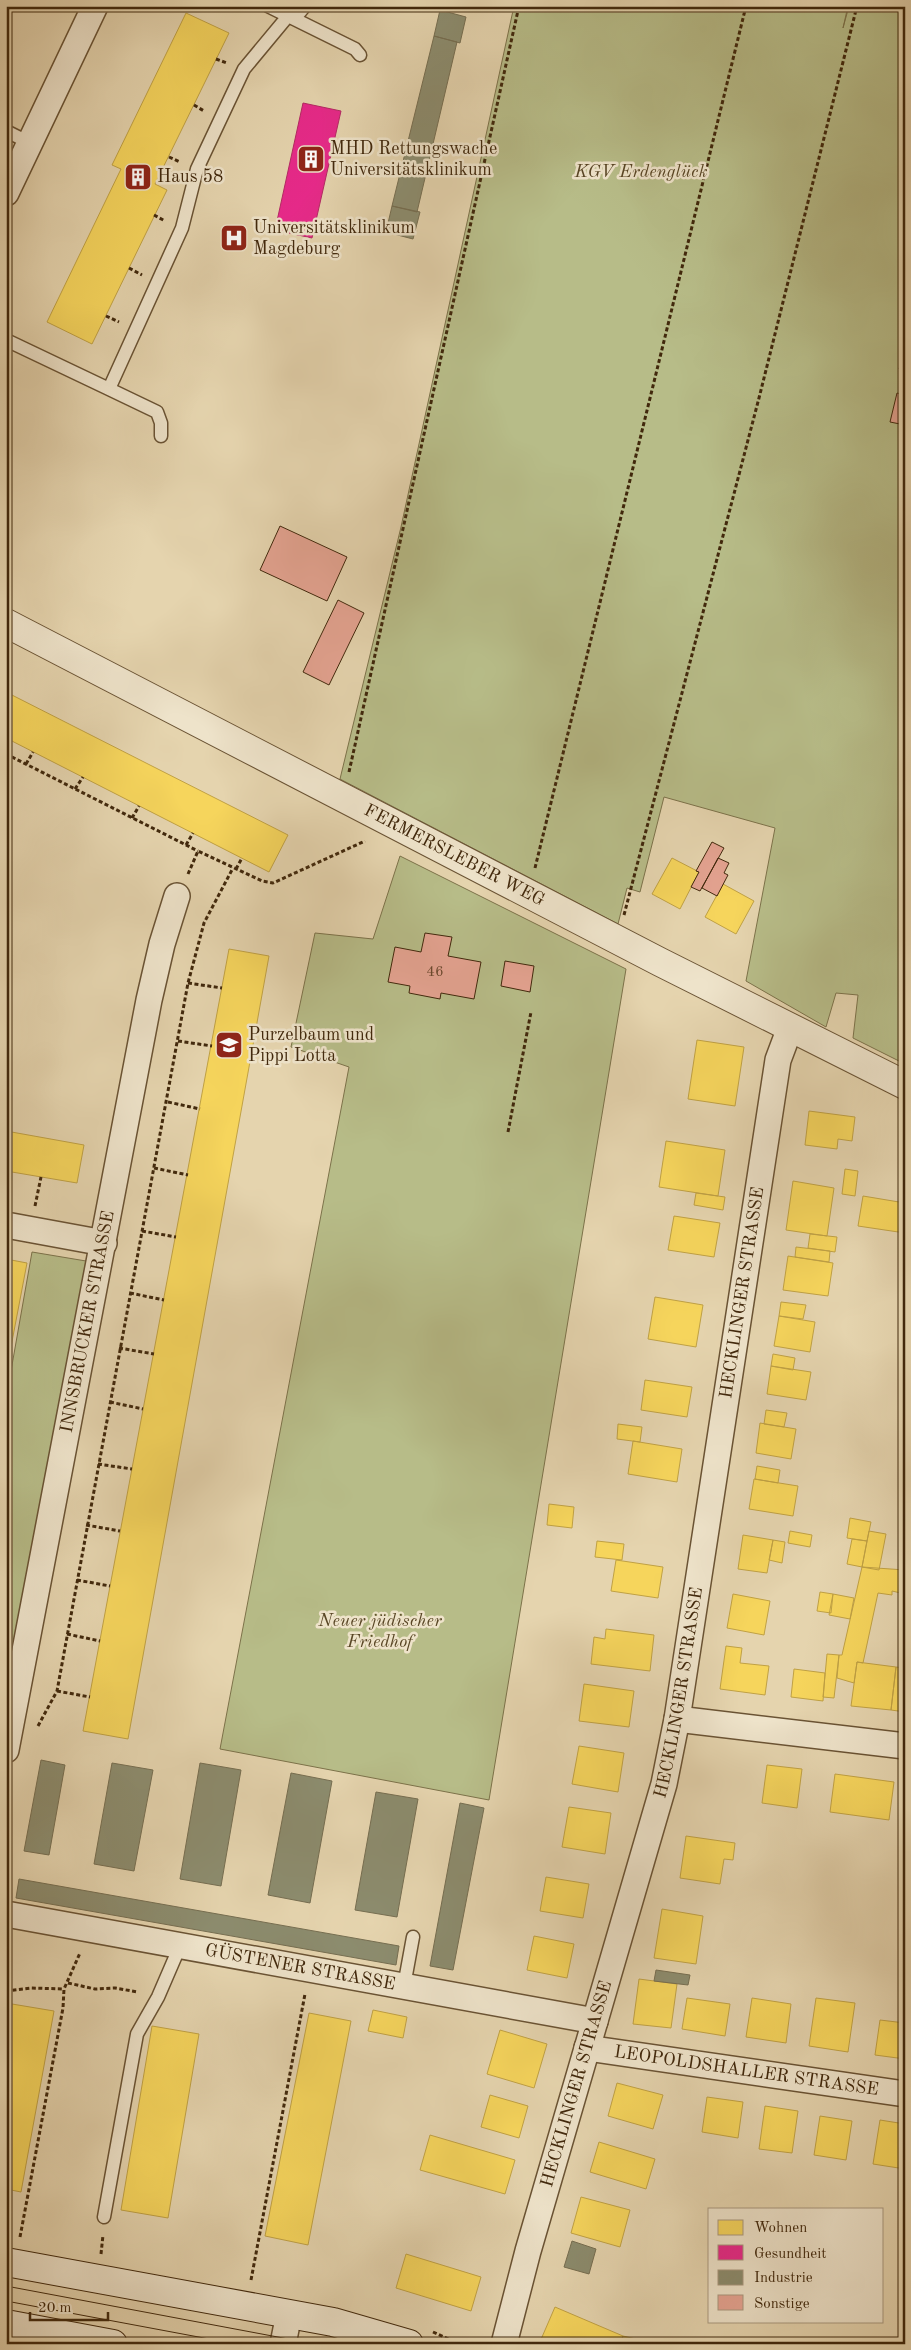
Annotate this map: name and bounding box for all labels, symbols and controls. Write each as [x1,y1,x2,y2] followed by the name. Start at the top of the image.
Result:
[330,140,497,179] place label: MHD Rettungswache Universitätsklinikum
[296,144,326,174] building icon: MHD Rettungswache Universitätsklinikum
[123,162,153,192] building icon: Haus 58
[574,163,708,181] park label: KGV Erdenglück
[157,168,223,186] place label: Haus 58
[253,219,415,258] place label: Universitätsklinikum Magdeburg
[219,223,249,253] hospital icon: Universitätsklinikum Magdeburg
[361,801,548,910] street label: FERMERSLEBER WEG
[426,965,444,980] house number: 46
[248,1026,374,1065] place label: Purzelbaum und Pippi Lotta
[214,1030,244,1060] school or university icon: Purzelbaum und Pippi Lotta
[717,1186,767,1400] street label: HECKLINGER STRASSE
[58,1209,118,1434] street label: INNSBRUCKER STRASSE
[651,1586,706,1800] street label: HECKLINGER STRASSE
[317,1612,443,1651] park label: Neuer jüdischer Friedhof
[204,1940,397,1994] street label: GÜSTENER STRASSE
[538,1979,615,2189] street label: HECKLINGER STRASSE
[613,2043,880,2099] street label: LEOPOLDSHALLER STRASSE
[708,2208,884,2322] legend
[754,2221,807,2236] text: Wohnen
[754,2247,827,2262] text: Gesundheit
[754,2271,813,2286] text: Industrie
[30,2290,108,2322] scale bar
[754,2297,810,2312] text: Sonstige
[38,2301,72,2316] text: 20 m

